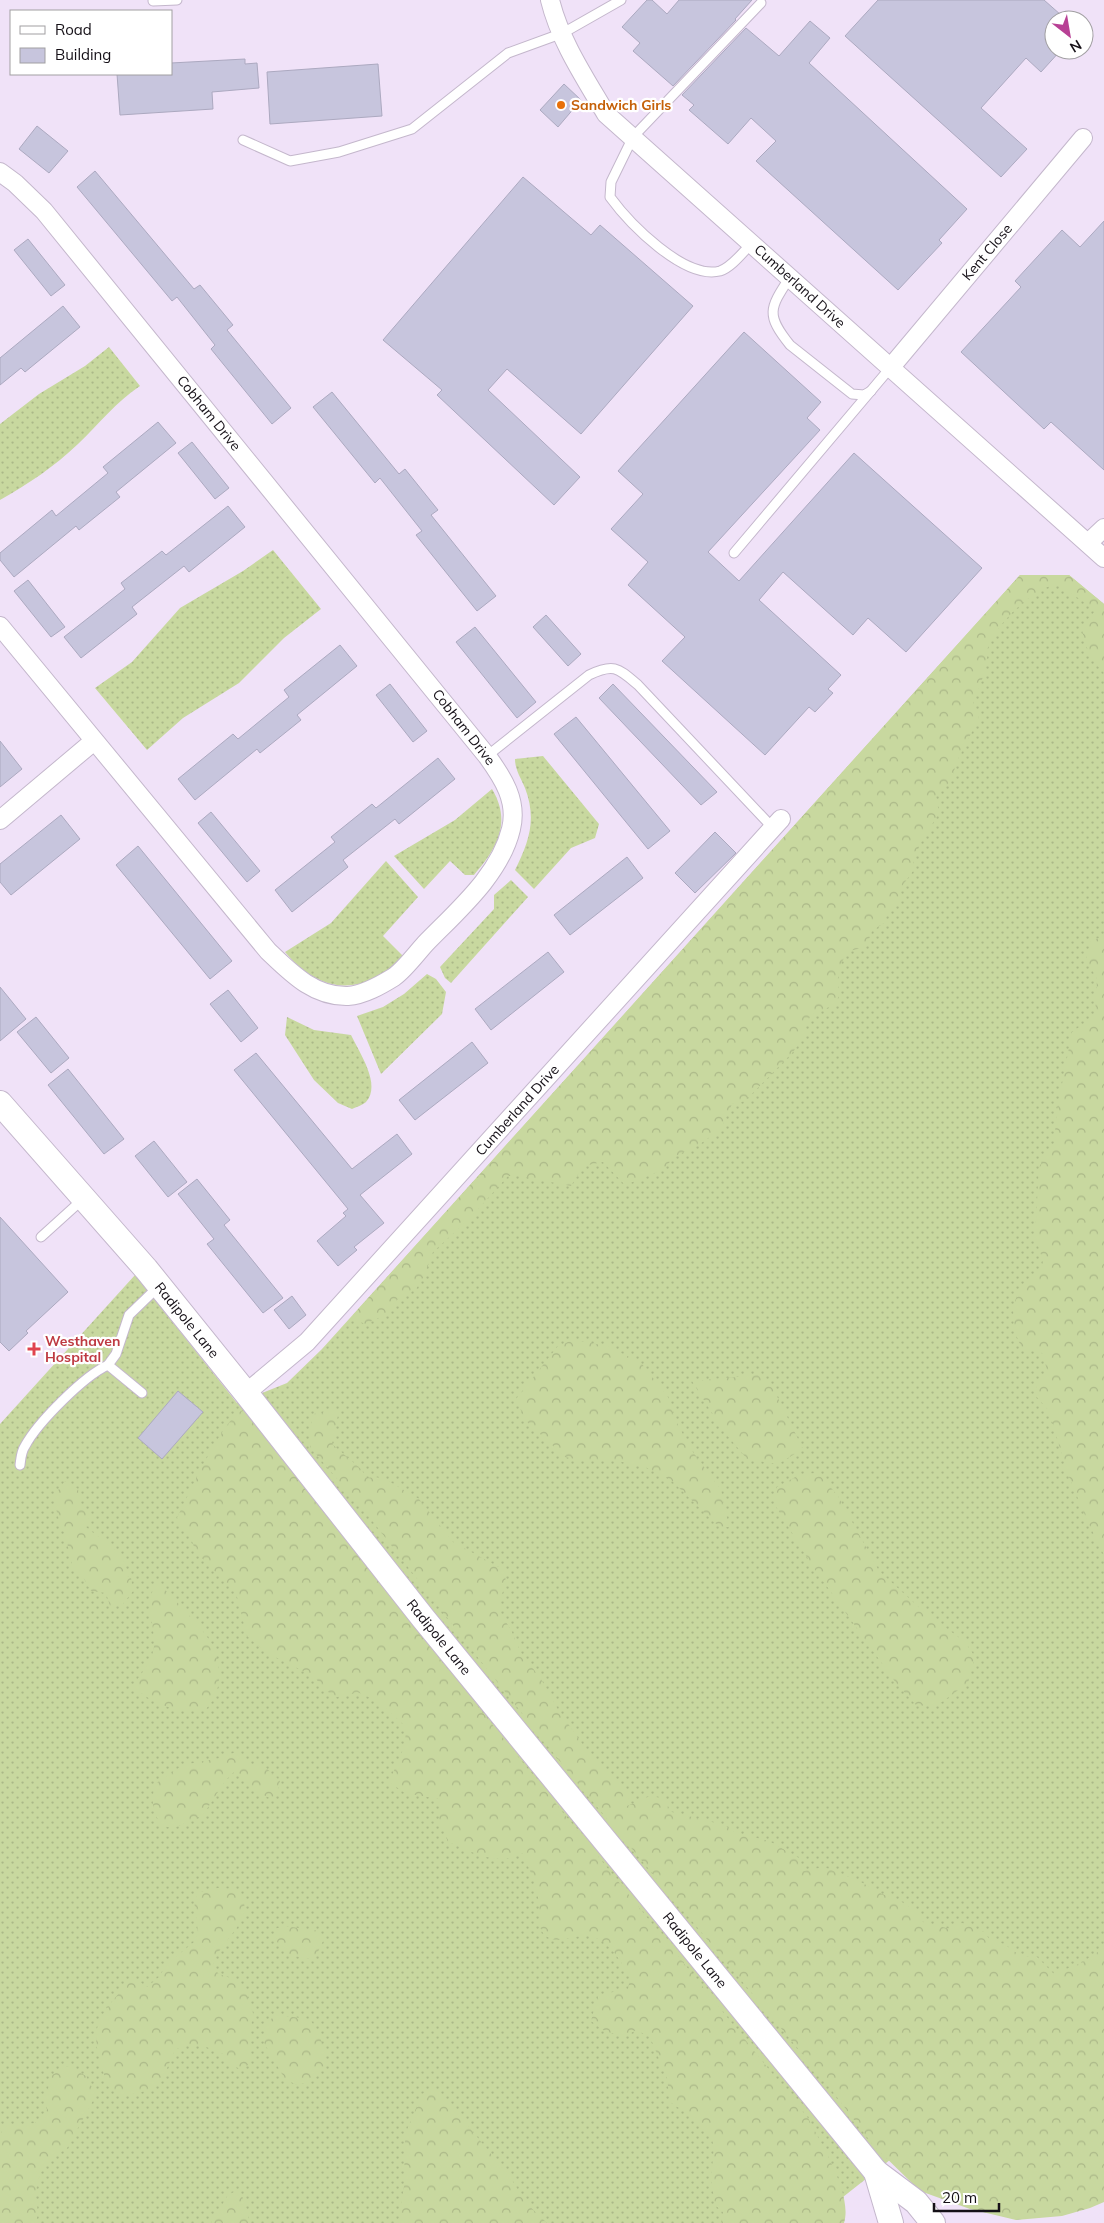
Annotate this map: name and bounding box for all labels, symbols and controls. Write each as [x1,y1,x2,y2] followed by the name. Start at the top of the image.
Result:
[10,10,172,75] legend
[1044,10,1094,60] north arrow
[55,20,92,39] text: Road
[1067,36,1085,57] text: N
[55,45,111,64] text: Building
[571,96,671,114] place label: Sandwich Girls
[555,99,567,111] marker: Sandwich Girls
[958,220,1016,284] street label: Kent Close
[751,240,849,332] street label: Cumberland Drive
[173,372,245,454] street label: Cobham Drive
[429,685,499,769] street label: Cobham Drive
[471,1061,563,1159] street label: Cumberland Drive
[151,1278,223,1362] street label: Radipole Lane
[45,1332,120,1366] place label: Westhaven Hospital
[27,1342,41,1356] marker: Westhaven Hospital
[403,1595,475,1679] street label: Radipole Lane
[659,1908,731,1992] street label: Radipole Lane
[934,2180,999,2212] scale bar
[942,2188,977,2207] text: 20 m

